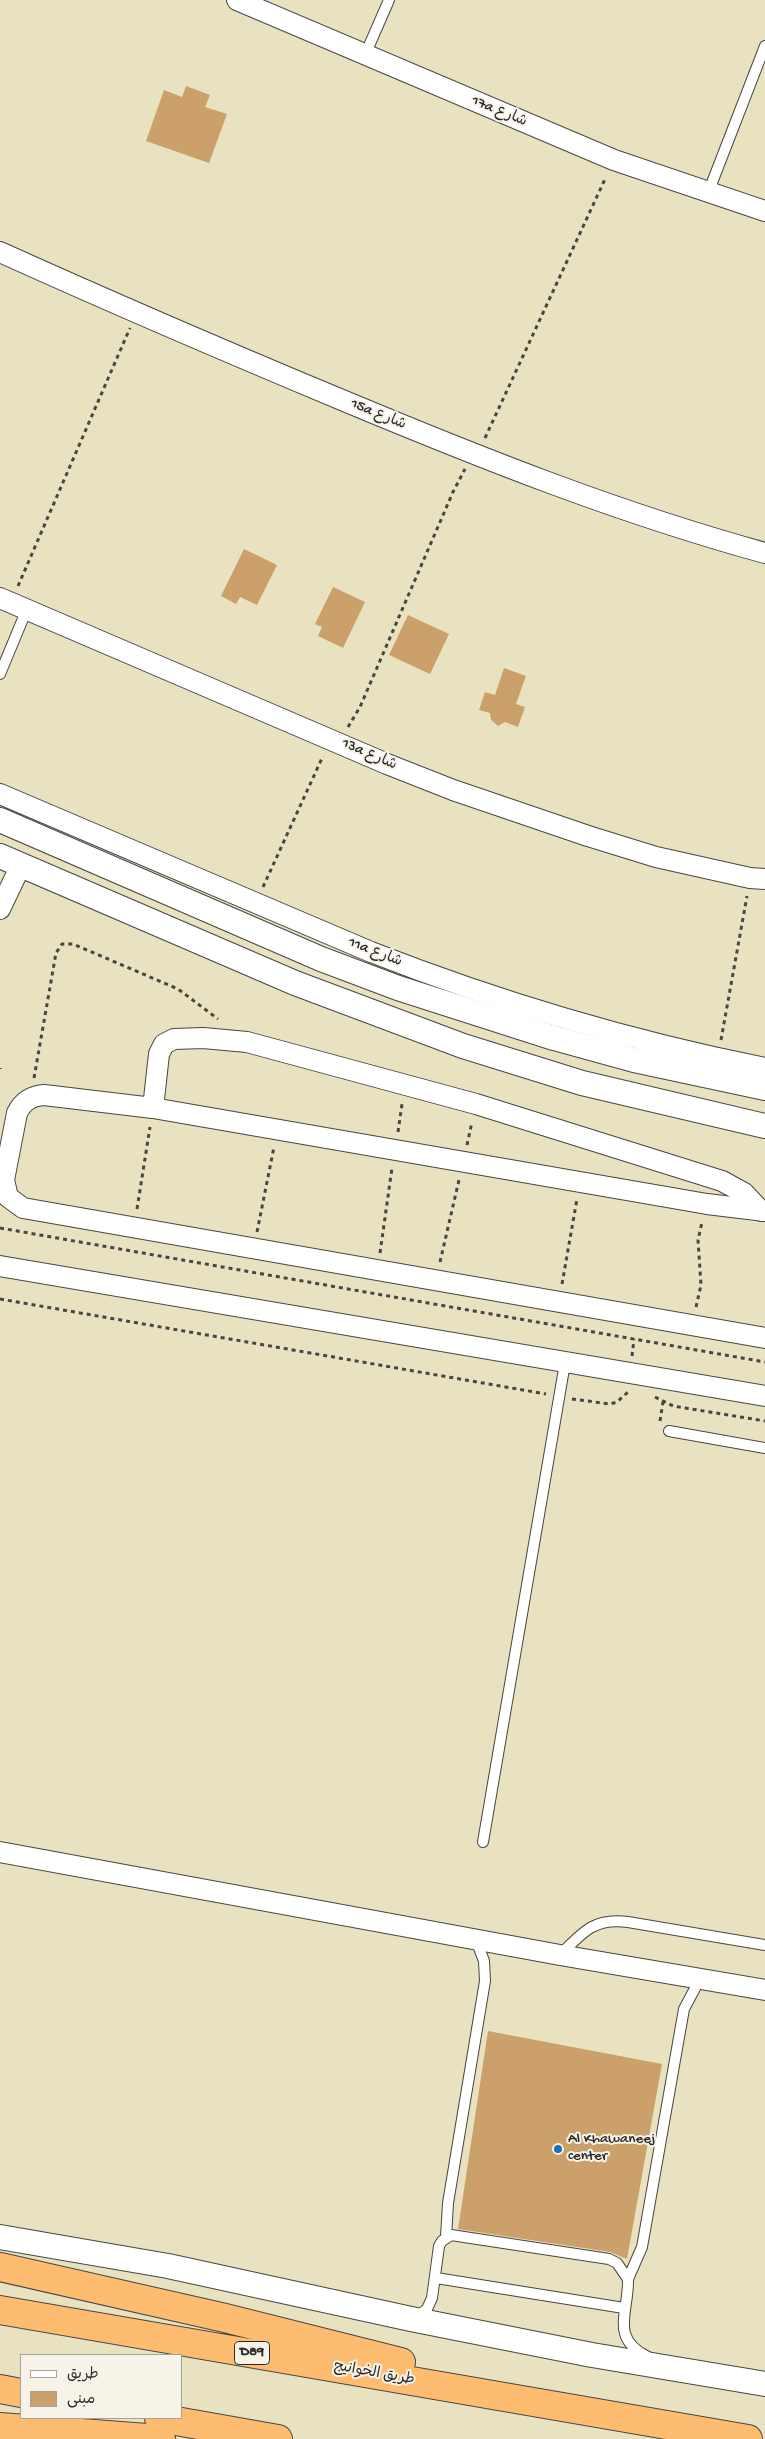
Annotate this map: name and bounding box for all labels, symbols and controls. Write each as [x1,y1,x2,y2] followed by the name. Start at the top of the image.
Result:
[469,92,529,132] street label: 17a شارع
[348,395,408,435] street label: 15a شارع
[339,735,399,775] street label: 13a شارع
[345,934,405,972] street label: 11a شارع
[568,2131,655,2166] place label: Al Khawaneej center
[552,2143,564,2155] marker: Al Khawaneej center
[234,2342,270,2364] road number: D89
[20,2354,182,2419] legend
[332,2358,416,2390] street label: طريق الخوانيج
[67,2366,99,2384] text: طريق
[67,2391,95,2409] text: مبنى

